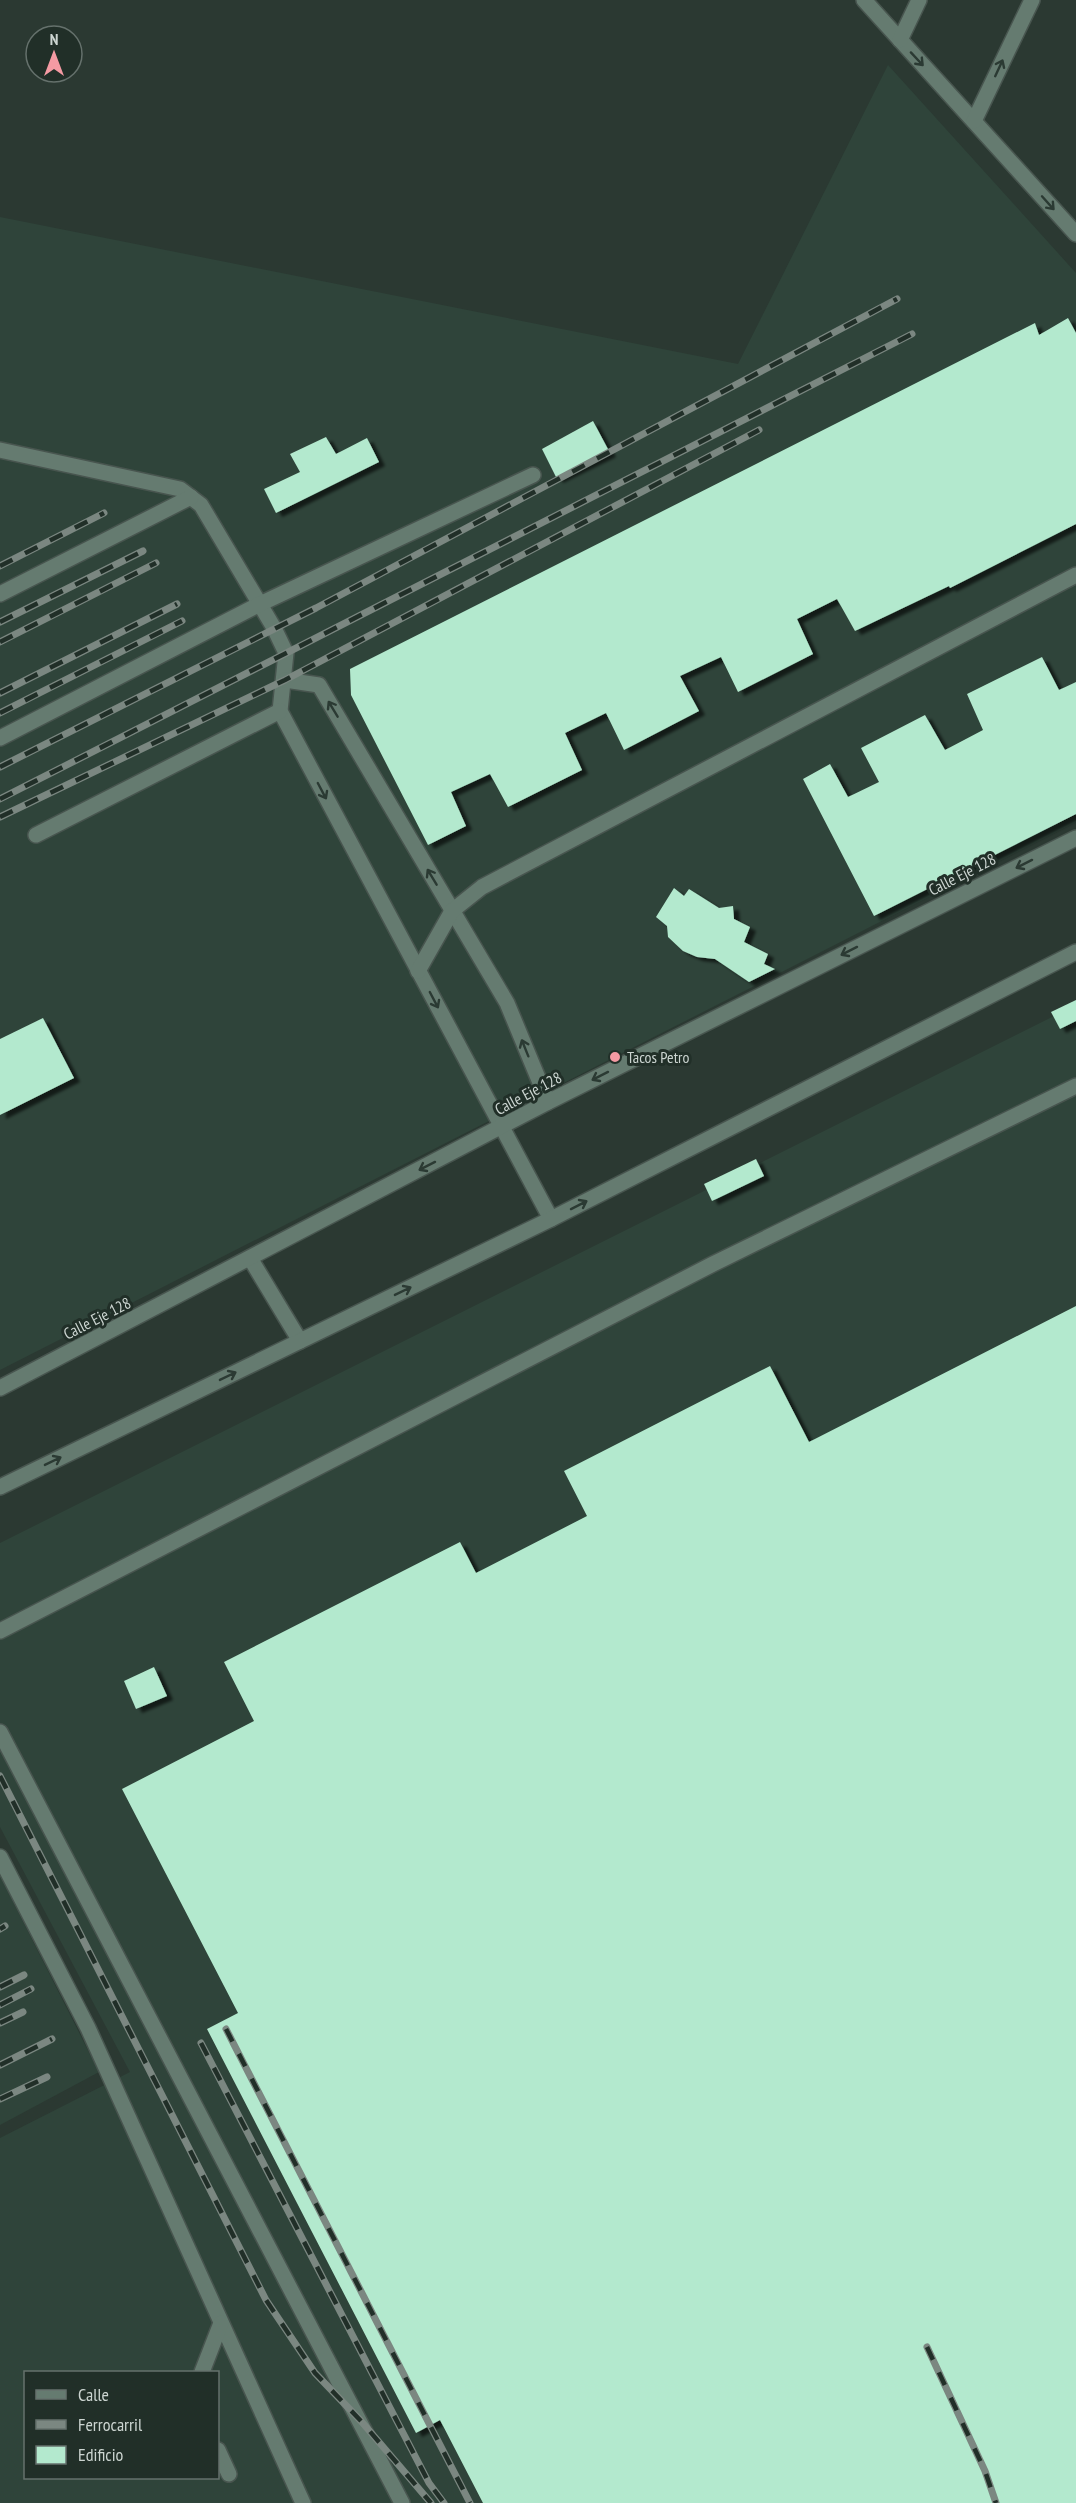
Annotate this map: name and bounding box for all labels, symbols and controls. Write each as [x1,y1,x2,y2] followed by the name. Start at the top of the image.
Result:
[24,24,84,84] north arrow
[50,29,58,49] text: N
[910,51,924,66] one-way arrow
[994,60,1006,78] one-way arrow
[1041,195,1055,210] one-way arrow
[327,701,339,718] one-way arrow
[317,781,328,799] one-way arrow
[925,849,999,899] street label: Calle Eje 128
[1015,858,1033,870] one-way arrow
[426,869,438,886] one-way arrow
[841,946,859,957] one-way arrow
[428,991,440,1009] one-way arrow
[519,1039,530,1058] one-way arrow
[627,1047,689,1067] place label: Tacos Petro
[608,1050,622,1064] marker: Tacos Petro
[491,1067,565,1119] street label: Calle Eje 128
[591,1071,609,1082] one-way arrow
[419,1160,436,1172] one-way arrow
[569,1199,587,1210] one-way arrow
[394,1284,412,1296] one-way arrow
[60,1293,134,1343] street label: Calle Eje 128
[219,1369,237,1381] one-way arrow
[43,1455,61,1466] one-way arrow
[24,2371,219,2479] legend
[78,2383,109,2406] text: Calle
[78,2413,143,2436] text: Ferrocarril
[78,2443,124,2466] text: Edificio

